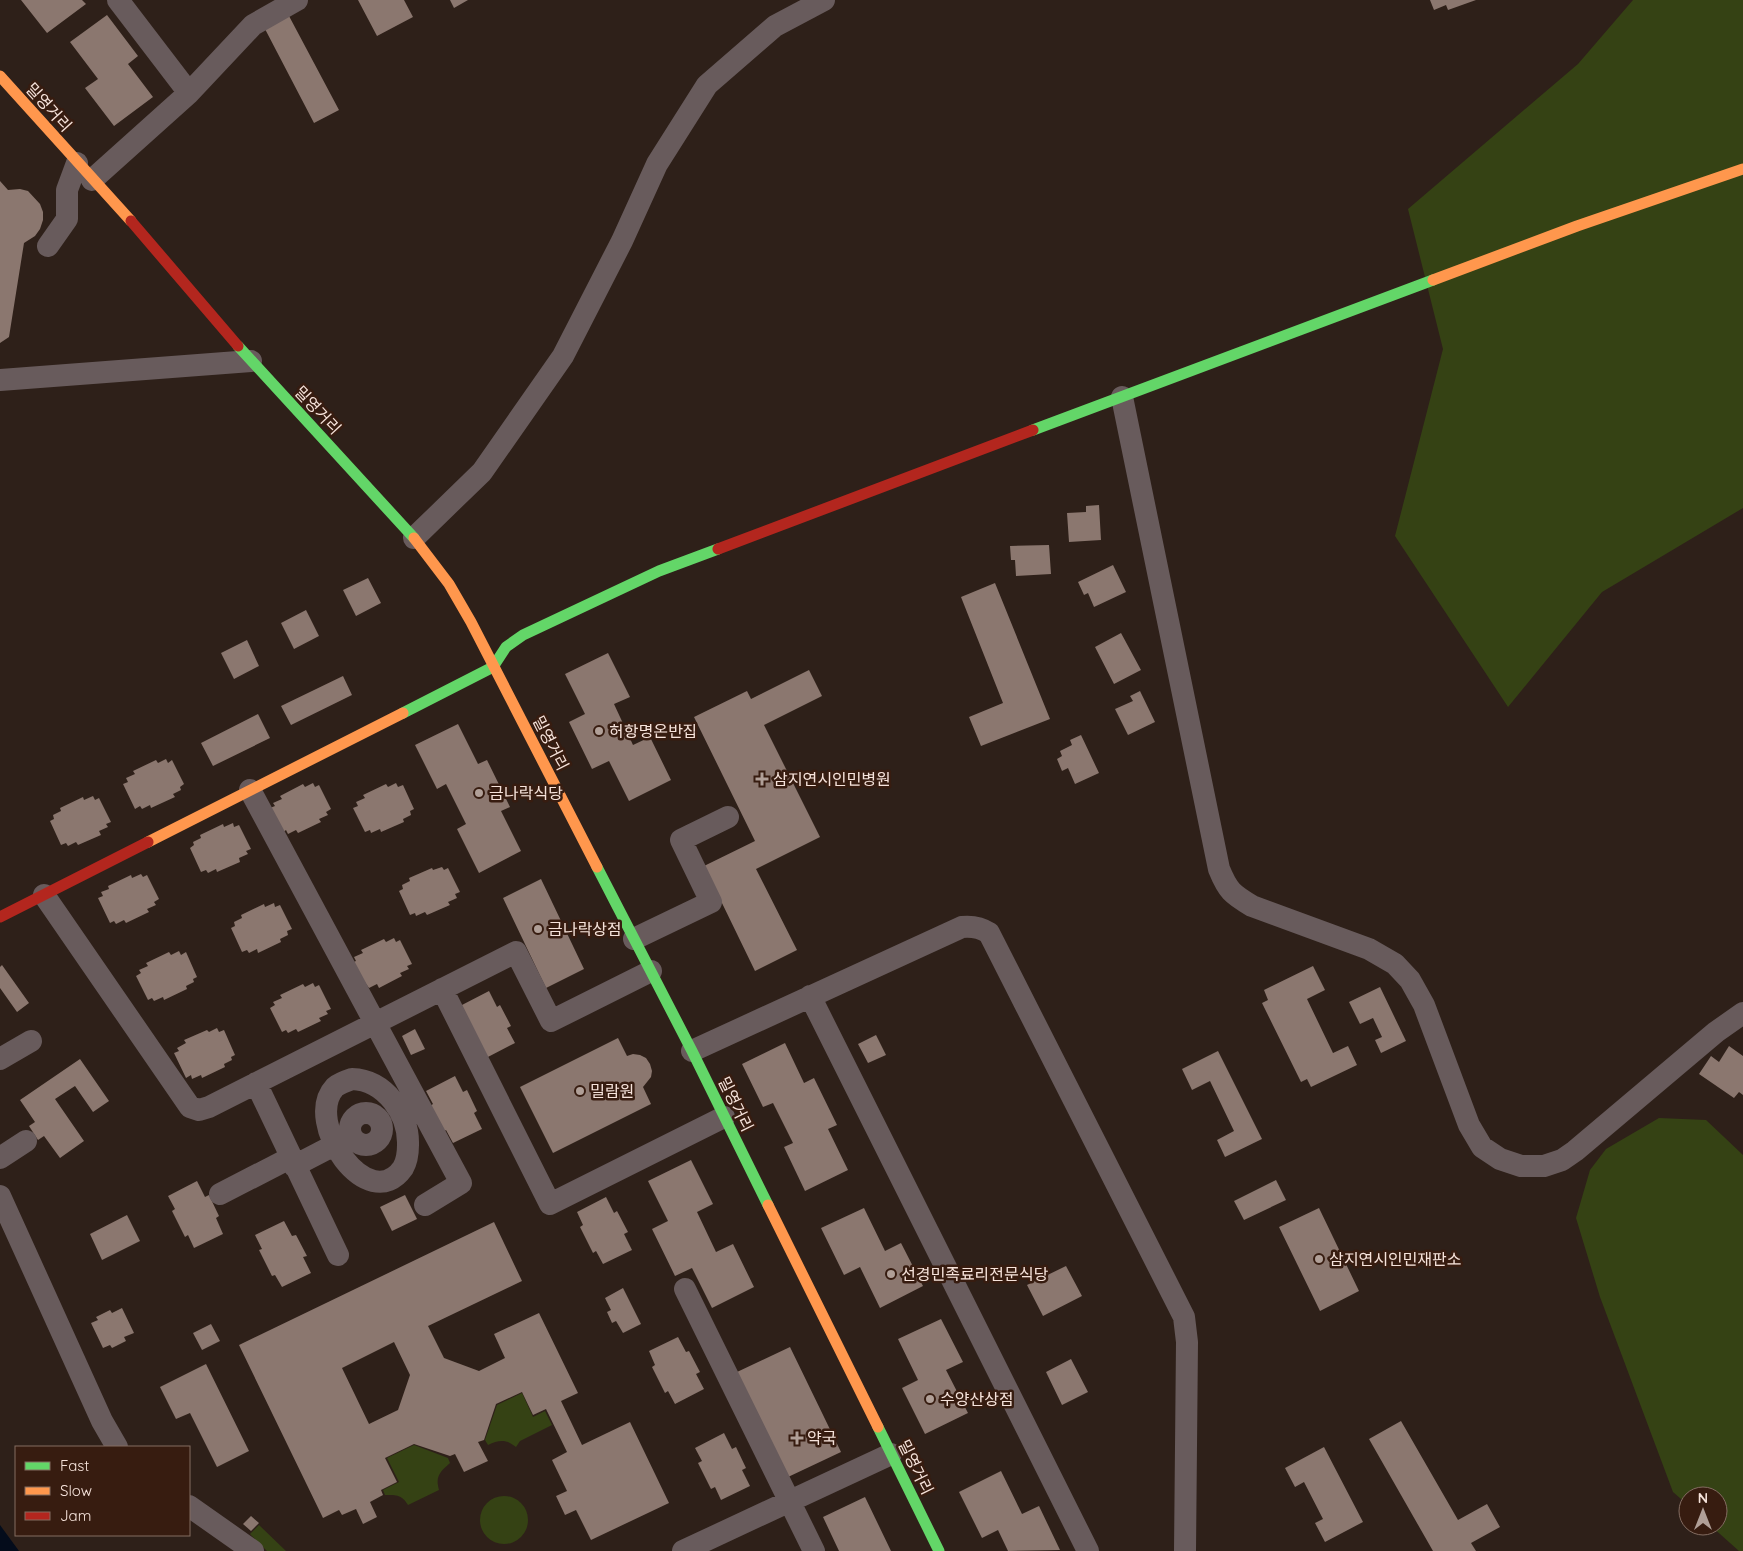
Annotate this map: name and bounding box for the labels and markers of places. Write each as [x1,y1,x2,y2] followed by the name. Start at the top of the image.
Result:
[609,721,697,741] place label: 허항명온반집
[593,725,605,737] marker: 허항명온반집
[773,769,891,789] place label: 삼지연시인민병원
[755,772,769,786] marker: 삼지연시인민병원
[489,783,563,803] place label: 금나락식당
[473,787,485,799] marker: 금나락식당
[548,919,622,939] place label: 금나락상점
[532,923,544,935] marker: 금나락상점
[590,1081,634,1101] place label: 밀람원
[574,1085,586,1097] marker: 밀람원
[1329,1249,1461,1269] place label: 삼지연시인민재판소
[1313,1253,1325,1265] marker: 삼지연시인민재판소
[901,1264,1048,1284] place label: 선경민족료리전문식당
[885,1268,897,1280] marker: 선경민족료리전문식당
[940,1389,1014,1409] place label: 수양산상점
[924,1393,936,1405] marker: 수양산상점
[807,1428,836,1448] place label: 약국
[791,1432,803,1444] marker: 약국

